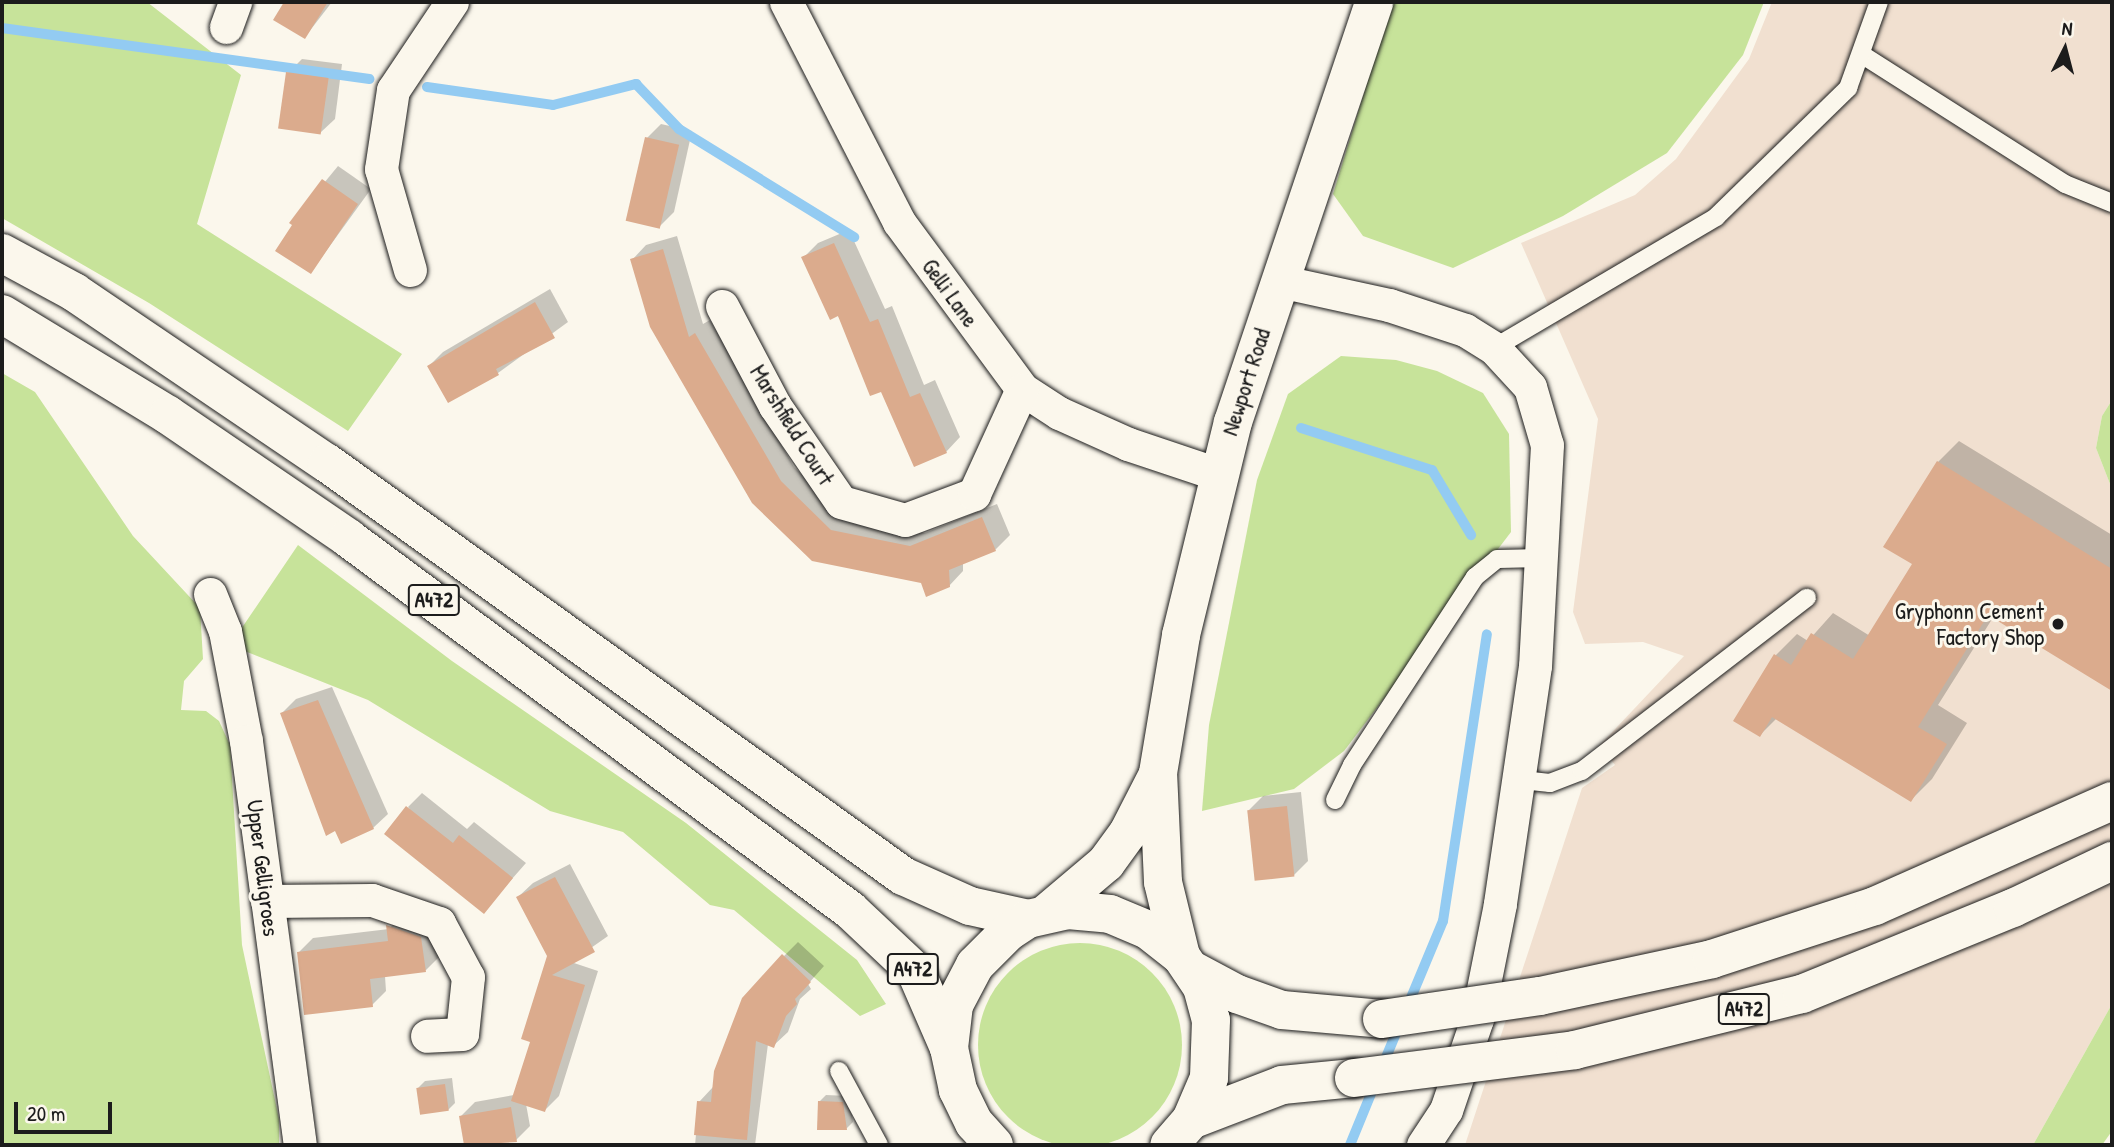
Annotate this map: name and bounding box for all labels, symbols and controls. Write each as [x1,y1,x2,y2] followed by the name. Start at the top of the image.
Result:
[2030,14,2100,84] north arrow
[2061,15,2074,42] text: N
[916,253,984,333] street label: Gelli Lane
[1216,325,1276,439] street label: Newport Road
[744,360,840,490] street label: Marshfield Court
[408,582,460,618] road number: A472
[1895,597,2044,651] place label: Gryphonn Cement Factory Shop
[2050,616,2066,632] marker: Gryphonn Cement Factory Shop
[241,798,285,938] street label: Upper Gelligroes
[887,951,939,986] road number: A472
[1718,992,1770,1026] road number: A472
[18,1088,116,1132] scale bar
[27,1099,65,1128] text: 20 m

